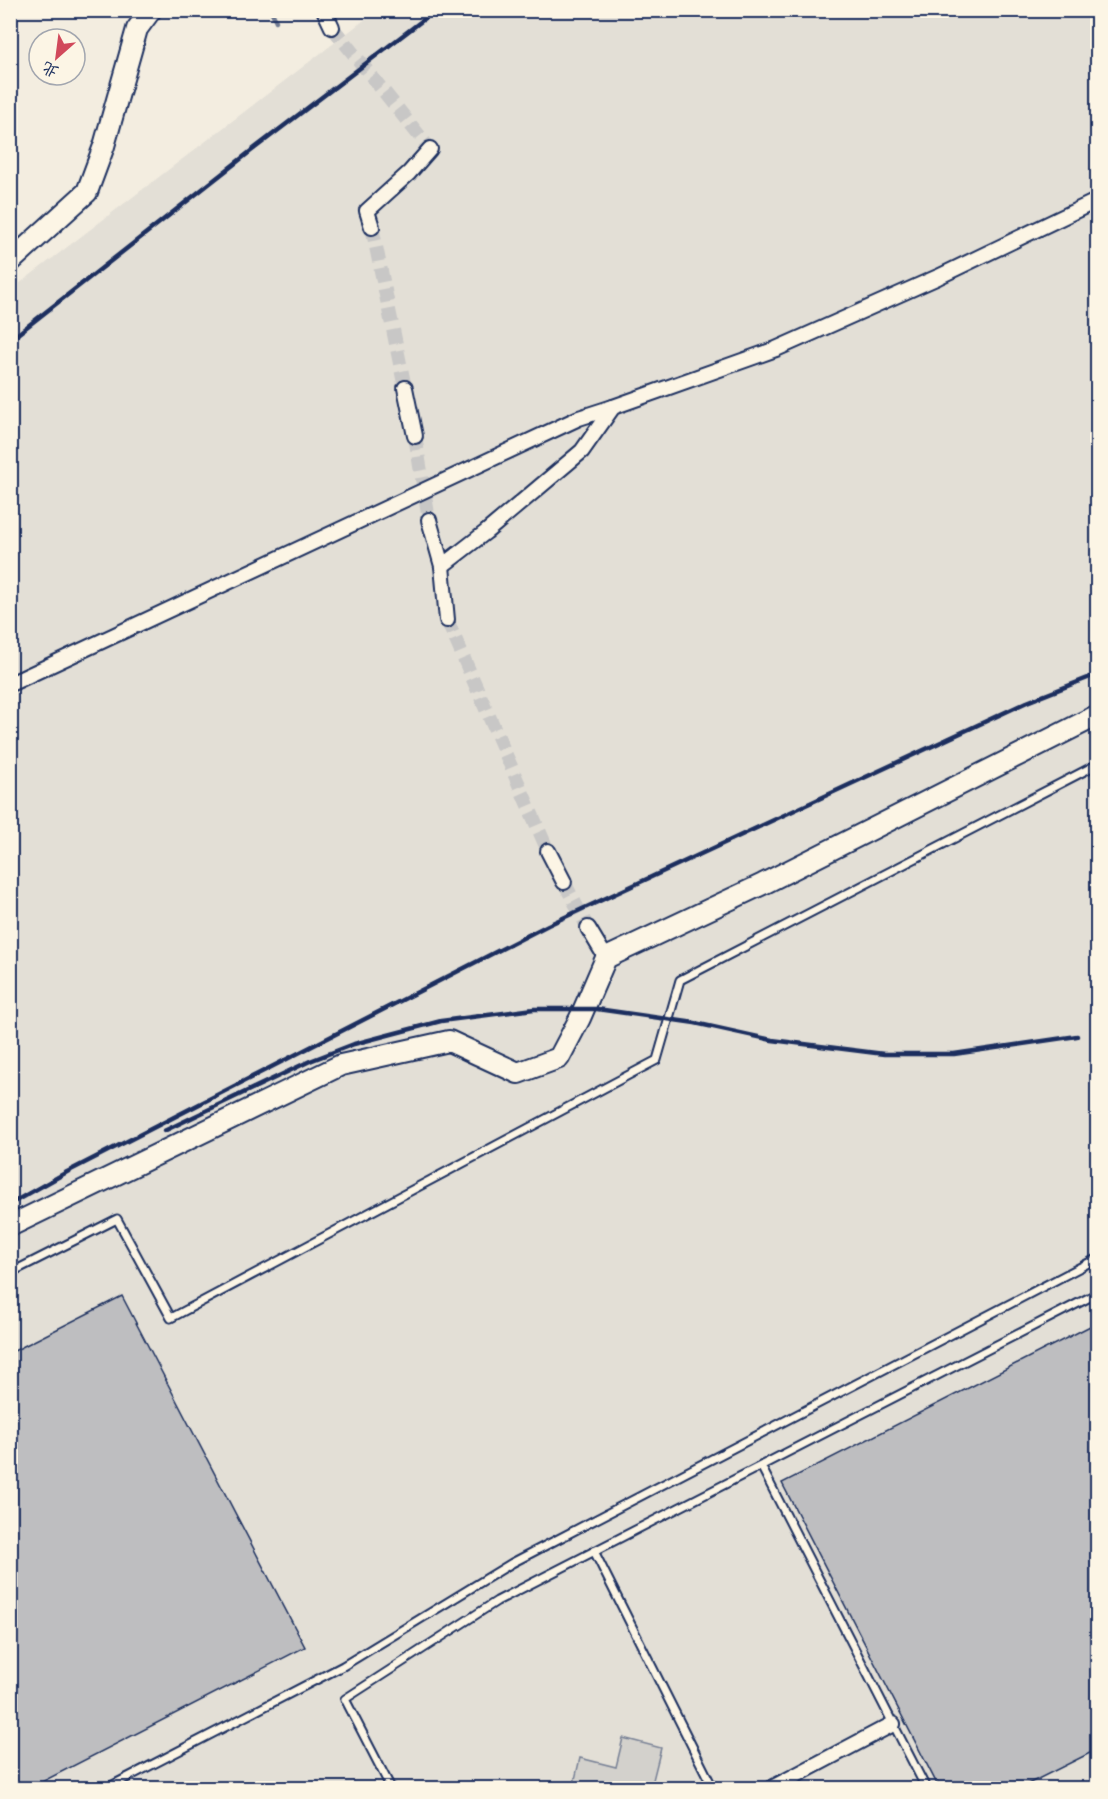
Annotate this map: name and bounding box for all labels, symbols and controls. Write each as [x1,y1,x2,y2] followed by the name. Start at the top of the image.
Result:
[27,27,87,87] north arrow
[39,57,62,82] text: 北

